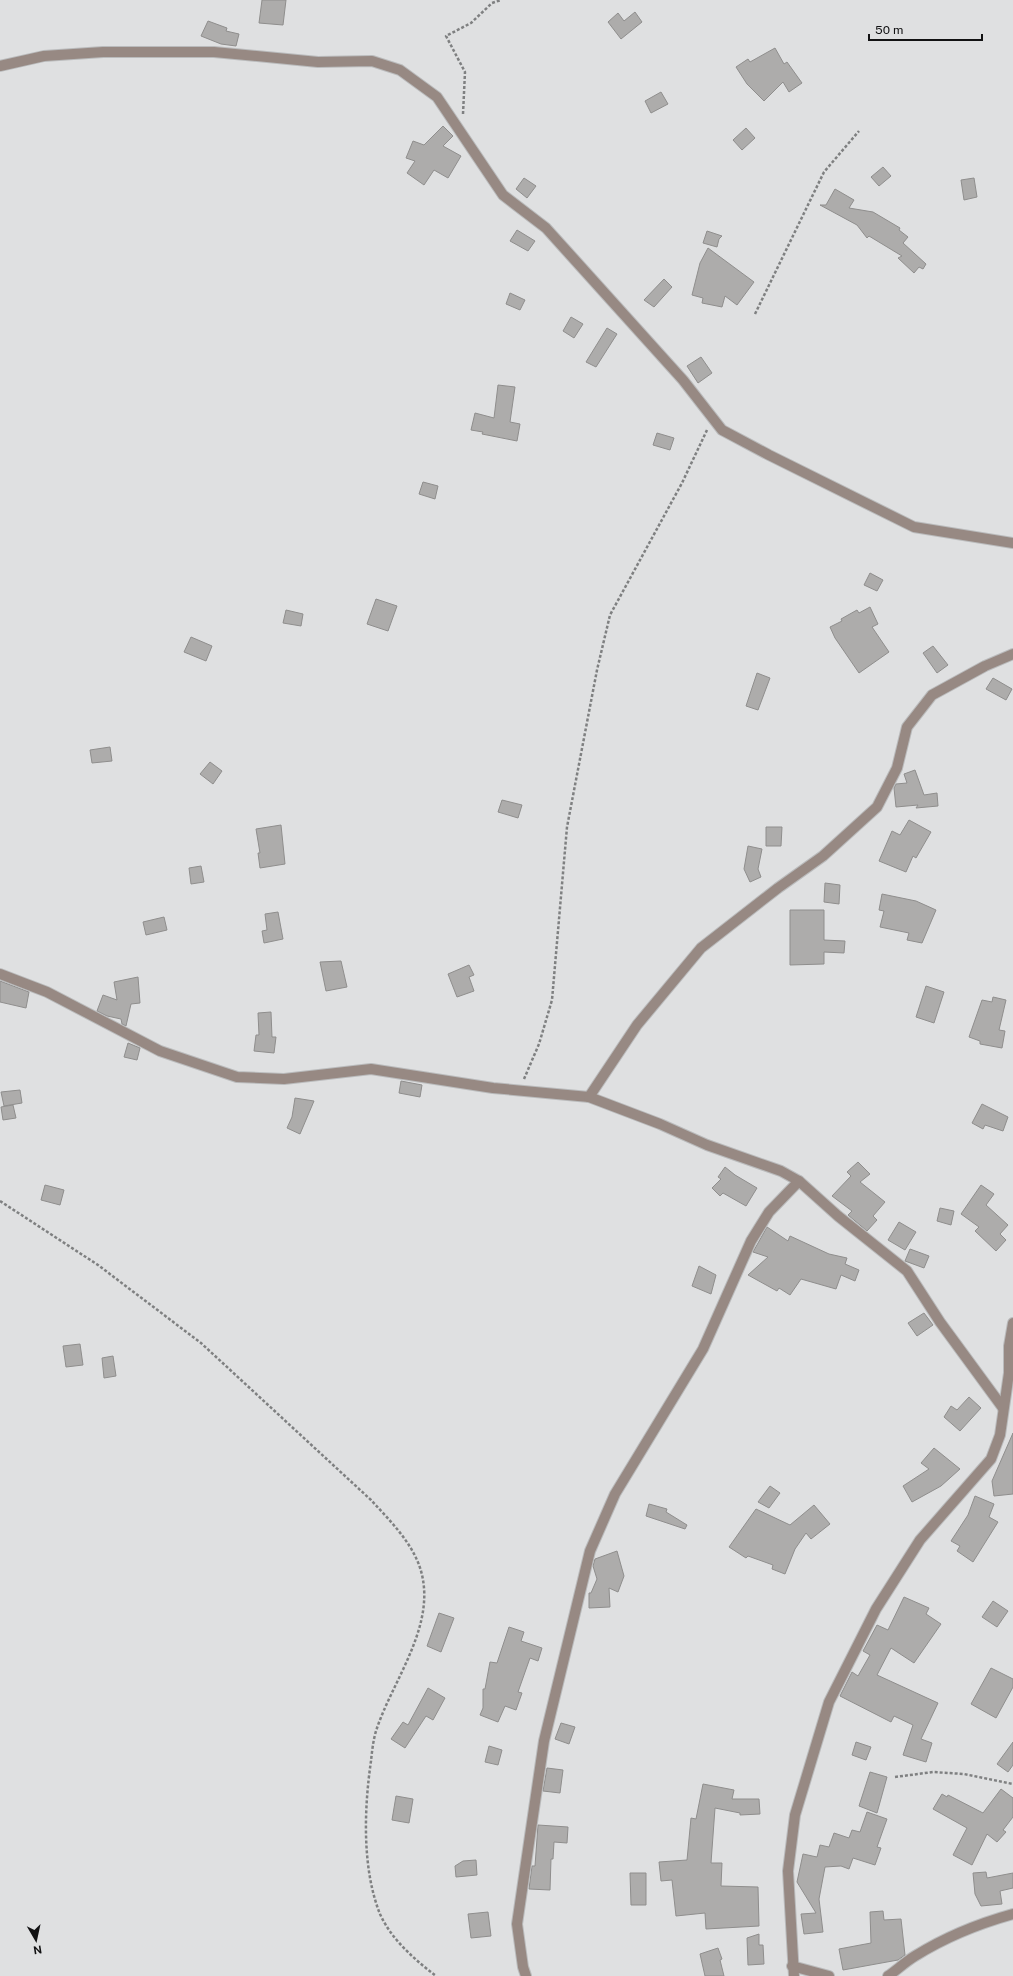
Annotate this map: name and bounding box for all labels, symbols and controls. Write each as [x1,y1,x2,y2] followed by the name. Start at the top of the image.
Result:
[869,16,982,42] scale bar
[875,23,903,37] text: 50 m
[16,1920,56,1960] north arrow
[32,1943,43,1956] text: N

